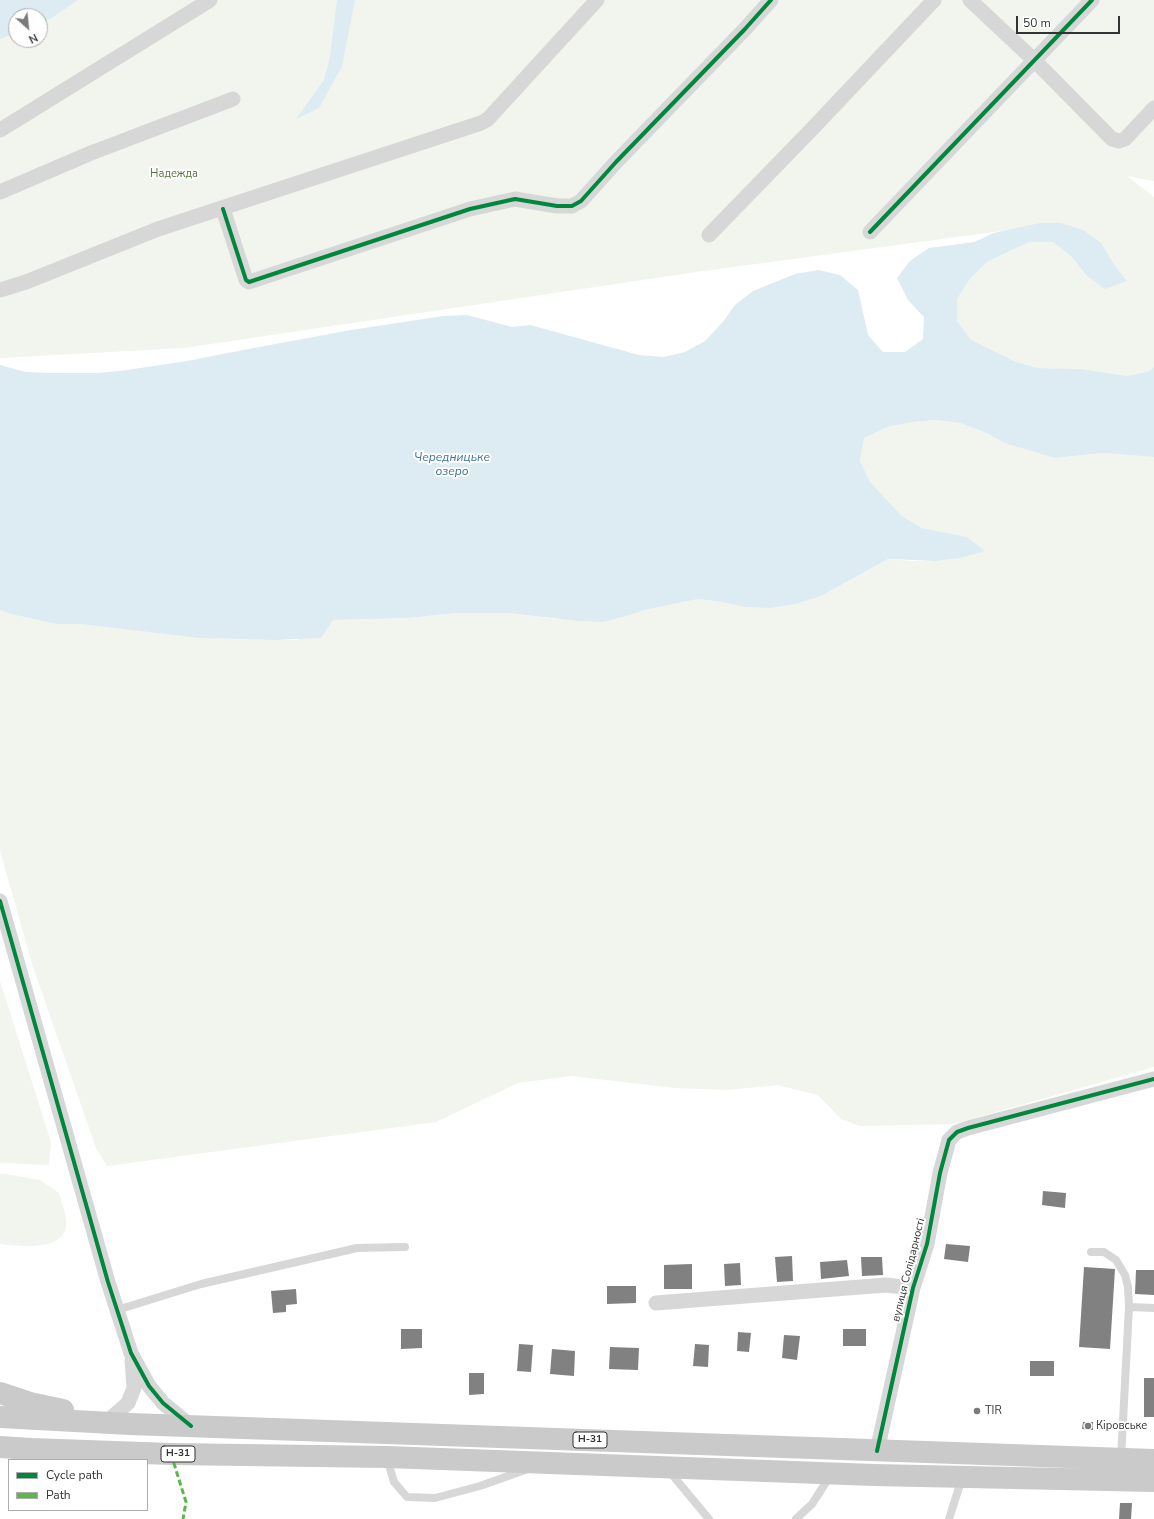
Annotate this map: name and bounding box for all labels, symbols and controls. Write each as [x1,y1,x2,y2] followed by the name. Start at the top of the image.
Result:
[8,8,48,48] north arrow
[1018,8,1122,34] scale bar
[1023,15,1051,31] text: 50 m
[26,30,40,47] text: N
[150,167,198,181] park label: Надежда
[414,451,490,479] water label: Чередницьке озеро
[890,1217,928,1323] street label: вулиця Солідарності
[985,1404,1002,1418] place label: TIR
[972,1406,982,1416] marker: TIR
[1096,1419,1147,1433] place label: Кіровське
[1083,1421,1093,1431] marker: Кіровське
[573,1432,607,1448] road number: Н-31
[161,1446,195,1462] road number: Н-31
[8,1459,148,1511] legend
[46,1467,103,1483] text: Cycle path
[46,1487,71,1503] text: Path

